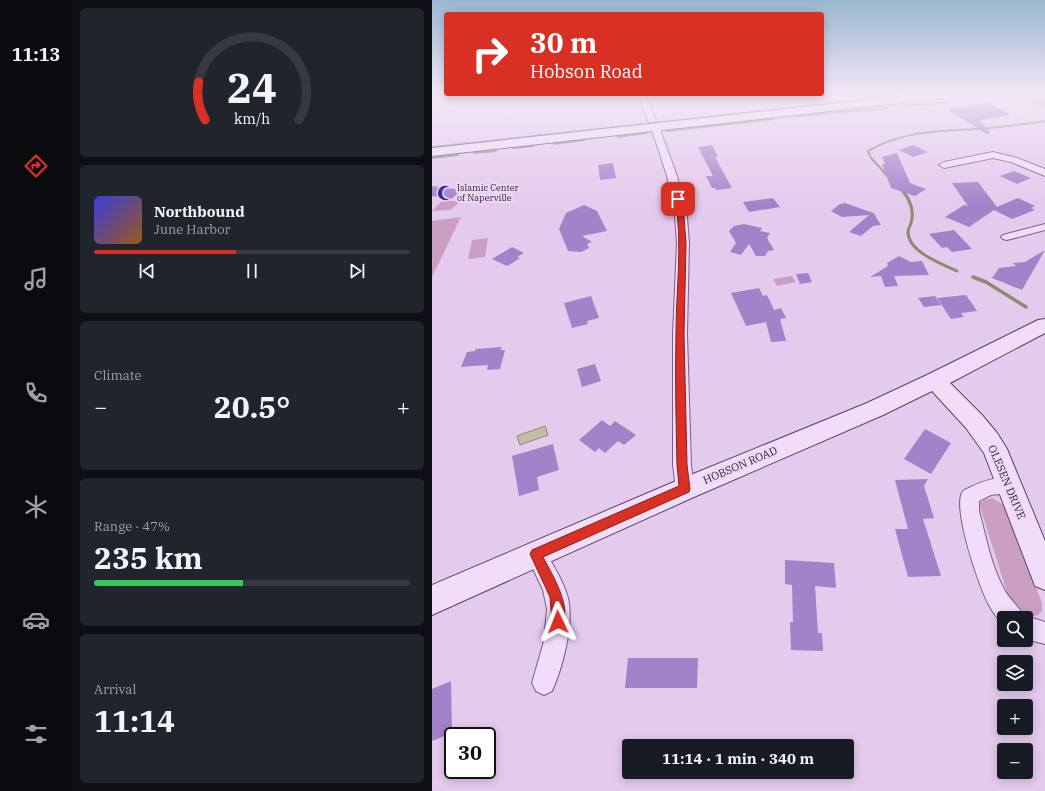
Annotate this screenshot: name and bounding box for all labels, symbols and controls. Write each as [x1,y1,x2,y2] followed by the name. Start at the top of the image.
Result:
[530,24,597,61] text: 30 m
[464,28,516,80] icon: right
[12,43,60,66] text: 11:13
[227,60,277,114] text: 24
[530,60,643,83] text: Hobson Road
[234,109,270,128] text: km/h
[22,152,50,180] icon: directions
[457,182,519,203] place label: Islamic Center of Naperville
[661,182,695,216] pin
[436,184,454,202] mosque icon: Islamic Center of Naperville
[667,188,689,210] icon: arrive
[154,202,245,221] text: Northbound
[154,221,230,238] text: June Harbor
[136,260,158,282] icon: previous
[241,260,263,282] icon: pause
[346,260,368,282] icon: next
[22,265,50,293] icon: music
[94,367,141,384] text: Climate
[22,379,50,407] icon: phone
[214,387,290,426] text: 20.5°
[94,392,107,421] text: −
[397,392,410,421] text: +
[701,443,780,487] street label: HOBSON ROAD
[985,443,1029,521] street label: OLESEN DRIVE
[22,493,50,521] icon: climate
[94,518,170,535] text: Range · 47%
[94,538,203,577] text: 235 km
[537,601,579,643] position arrow
[22,606,50,634] icon: car
[997,611,1033,779] map controls
[997,611,1033,647] button: search
[997,655,1033,691] button: layers
[94,681,136,698] text: Arrival
[997,699,1033,735] button: +
[94,701,175,740] text: 11:14
[22,720,50,748] icon: filters
[444,727,496,779] speed limit sign: 30
[997,743,1033,779] button: −
[662,749,814,768] text: 11:14 · 1 min · 340 m

